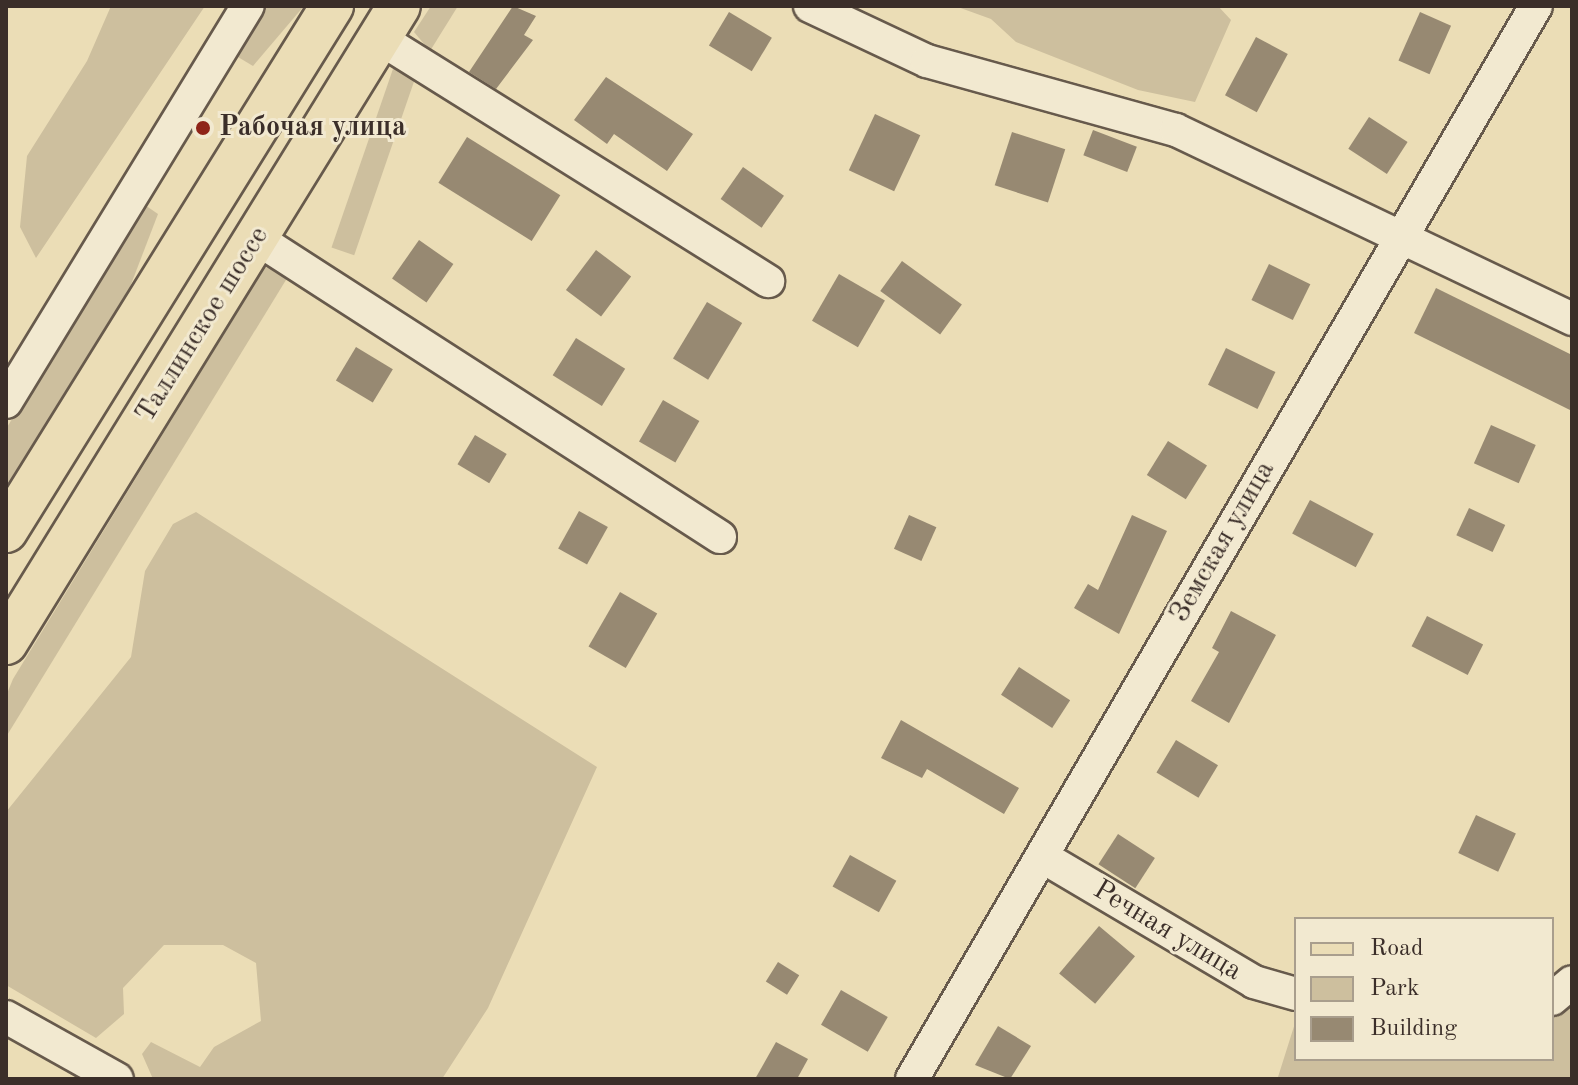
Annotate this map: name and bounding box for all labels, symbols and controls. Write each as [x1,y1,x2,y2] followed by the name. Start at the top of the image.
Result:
[219,111,406,145] place label: Рабочая улица
[194,119,212,137] marker: Рабочая улица
[129,221,277,429] street label: Таллинское шоссе
[1163,455,1283,629] street label: Земская улица
[1087,873,1247,989] street label: Речная улица
[1294,917,1554,1061] legend
[1370,937,1423,961] text: Road
[1370,977,1419,1001] text: Park
[1370,1017,1457,1041] text: Building

